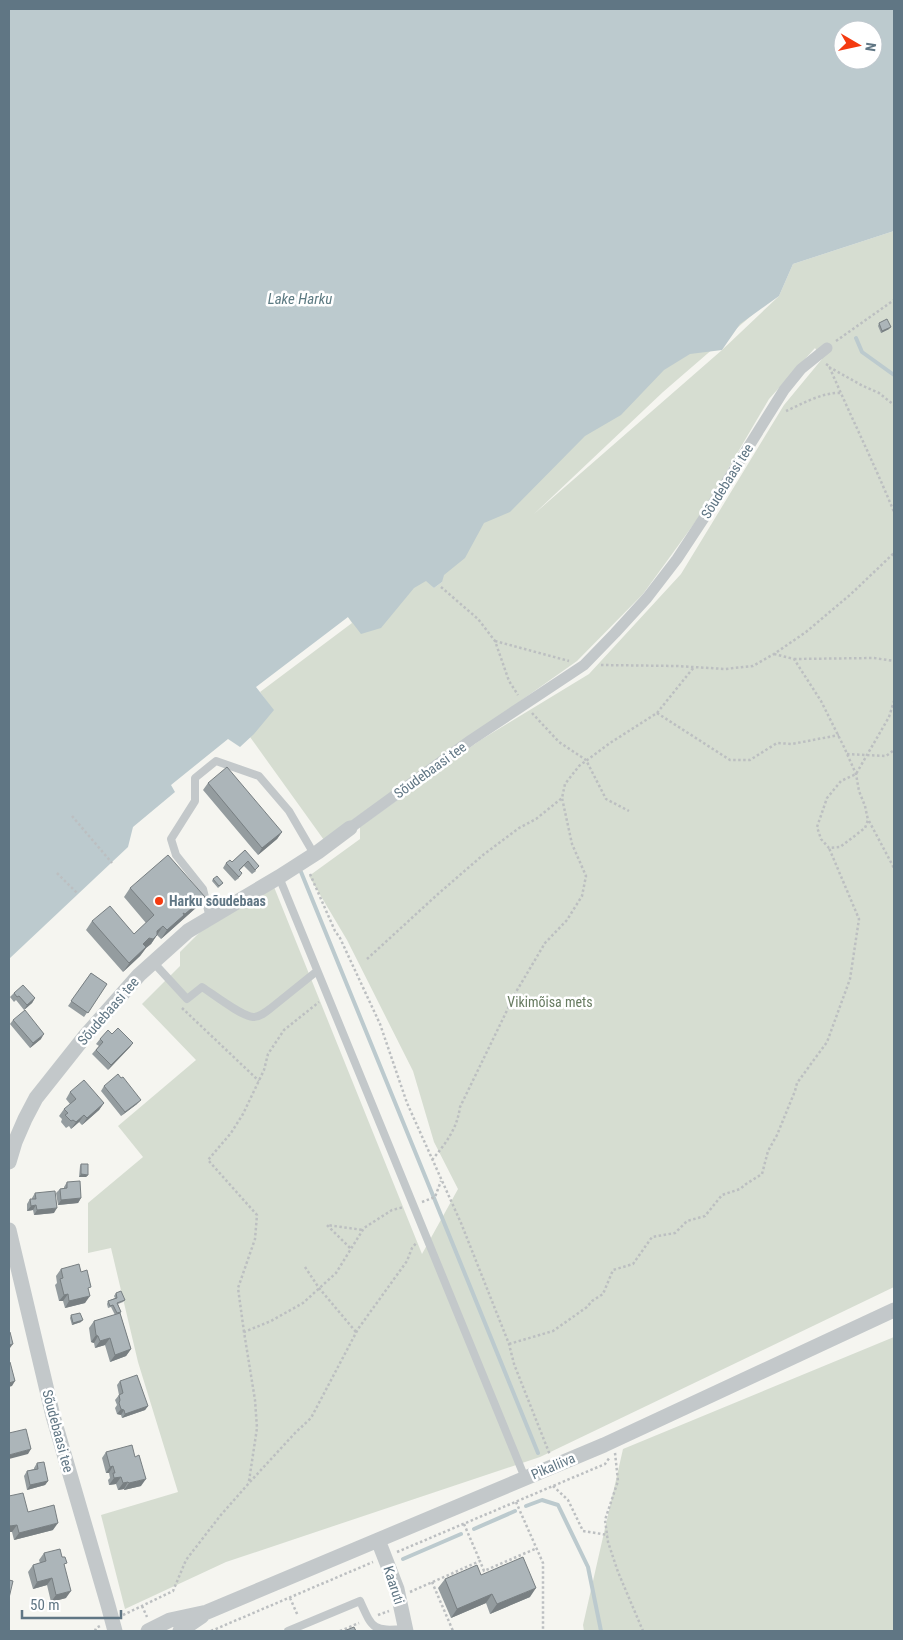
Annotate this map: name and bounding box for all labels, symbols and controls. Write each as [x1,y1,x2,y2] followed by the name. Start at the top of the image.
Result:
[833,20,883,70] north arrow
[862,42,879,53] text: N
[268,290,332,308] water label: Lake Harku
[698,440,757,521] street label: Sõudebaasi tee
[391,738,469,801] street label: Sõudebaasi tee
[169,893,266,909] place label: Harku sõudebaas
[153,895,165,907] marker: Harku sõudebaas
[74,973,142,1048] street label: Sõudebaasi tee
[507,994,593,1010] park label: Vikimõisa mets
[39,1388,77,1475] street label: Sõudebaasi tee
[529,1450,577,1482] street label: Pikaliiva
[380,1564,408,1606] street label: Kaaruti
[22,1588,121,1620] scale bar
[30,1596,60,1614] text: 50 m

